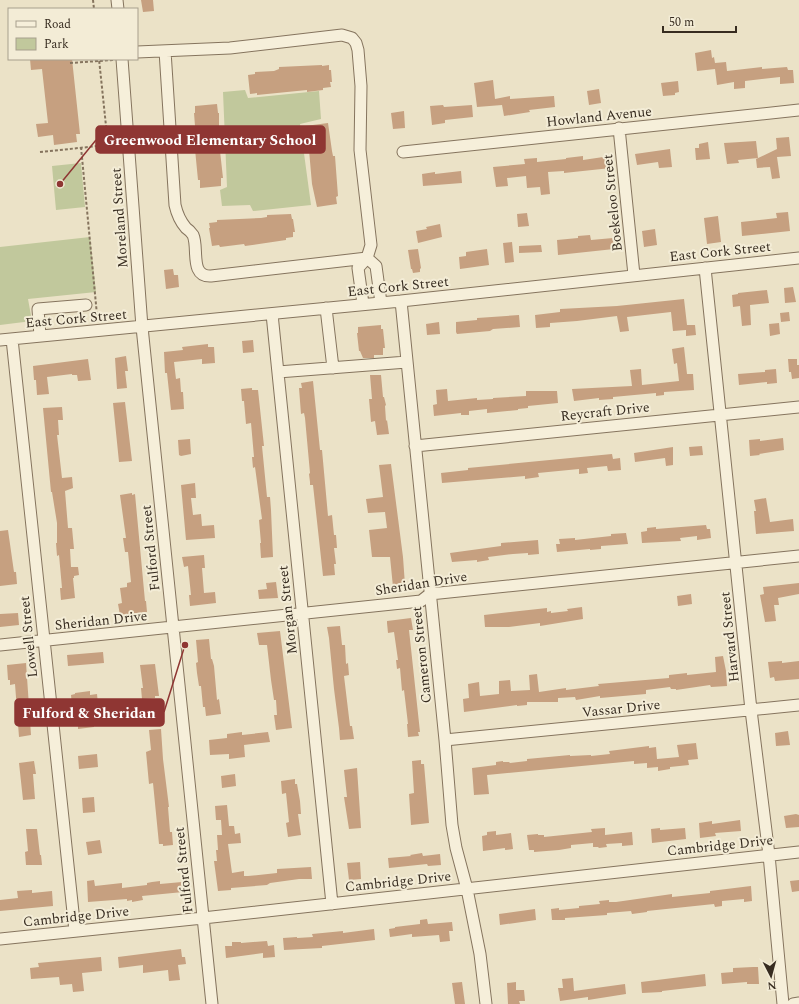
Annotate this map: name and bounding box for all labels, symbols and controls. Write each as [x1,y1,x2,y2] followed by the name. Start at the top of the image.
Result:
[8,8,138,60] legend
[663,8,736,34] scale bar
[669,13,694,32] text: 50 m
[44,15,71,34] text: Road
[44,35,69,54] text: Park
[545,100,653,132] street label: Howland Avenue
[96,126,325,153] callout: Greenwood Elementary School
[104,129,316,152] text: Greenwood Elementary School
[597,153,628,253] street label: Boekeloo Street
[106,167,133,269] street label: Moreland Street
[668,236,772,267] street label: East Cork Street
[346,271,450,302] street label: East Cork Street
[24,304,128,333] street label: East Cork Street
[560,396,651,427] street label: Reycraft Drive
[136,504,165,592] street label: Fulford Street
[272,564,303,655] street label: Morgan Street
[374,566,469,601] street label: Sheridan Drive
[714,591,745,683] street label: Harvard Street
[14,595,43,679] street label: Lowell Street
[54,605,149,636] street label: Sheridan Drive
[406,605,437,704] street label: Cameron Street
[581,694,661,723] street label: Vassar Drive
[15,699,164,726] callout: Fulford & Sheridan
[22,702,156,725] text: Fulford & Sheridan
[169,826,198,914] street label: Fulford Street
[666,829,774,862] street label: Cambridge Drive
[344,865,452,898] street label: Cambridge Drive
[22,900,130,933] street label: Cambridge Drive
[751,956,791,996] north arrow
[767,977,777,994] text: N

